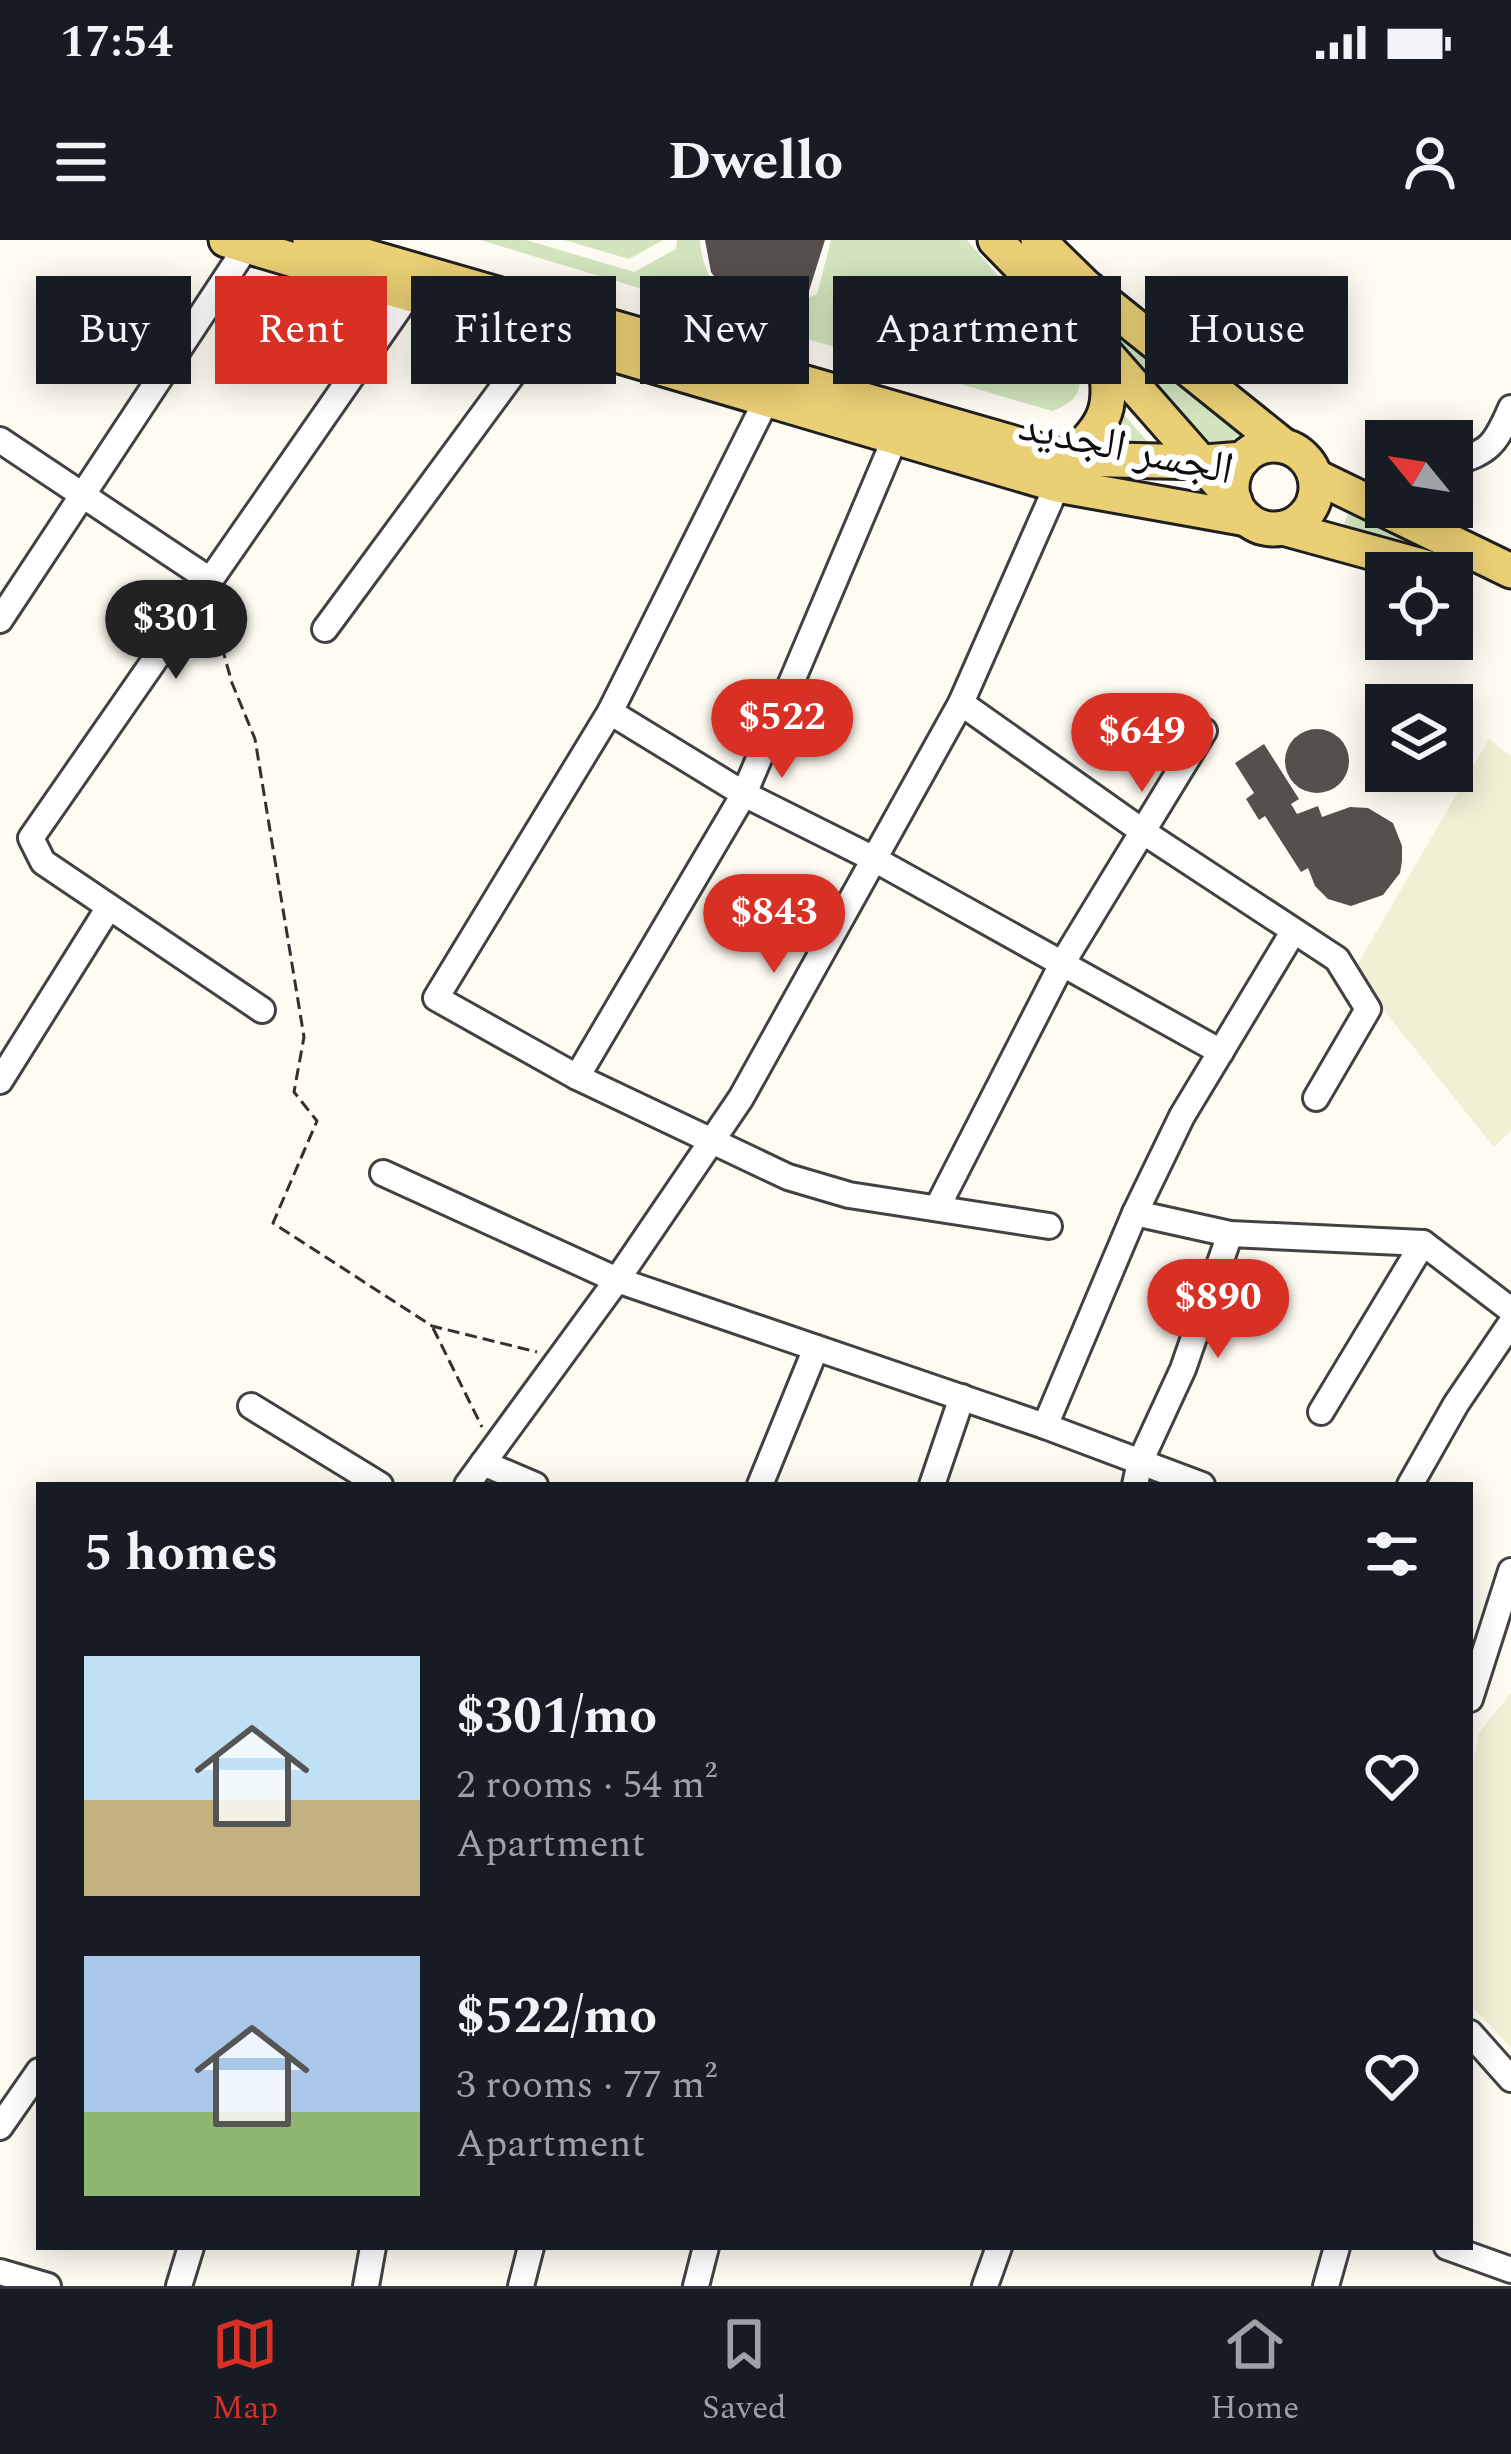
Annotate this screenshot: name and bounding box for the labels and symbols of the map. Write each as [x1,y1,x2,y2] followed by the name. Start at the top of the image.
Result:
[1012,392,1240,504] street label: الجسر الجديد
[1365,420,1473,528] north arrow
[105,580,247,682] pin: $301
[711,679,853,781] pin: $522
[1071,693,1213,795] pin: $649
[703,874,845,976] pin: $843
[1147,1259,1289,1361] pin: $890

